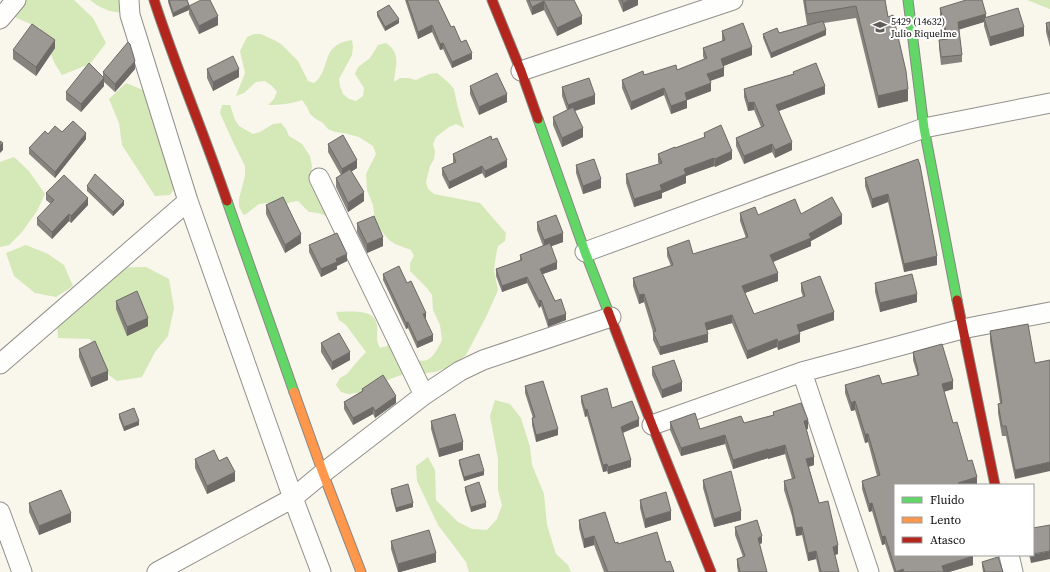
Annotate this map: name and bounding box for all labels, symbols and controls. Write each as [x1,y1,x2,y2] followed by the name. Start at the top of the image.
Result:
[890,15,957,40] place label: 5429 (14632) Julio Riquelme
[872,19,888,35] school or university icon: 5429 (14632) Julio Riquelme
[894,484,1034,556] legend
[930,492,965,508] text: Fluido
[930,512,961,528] text: Lento
[930,532,966,548] text: Atasco

